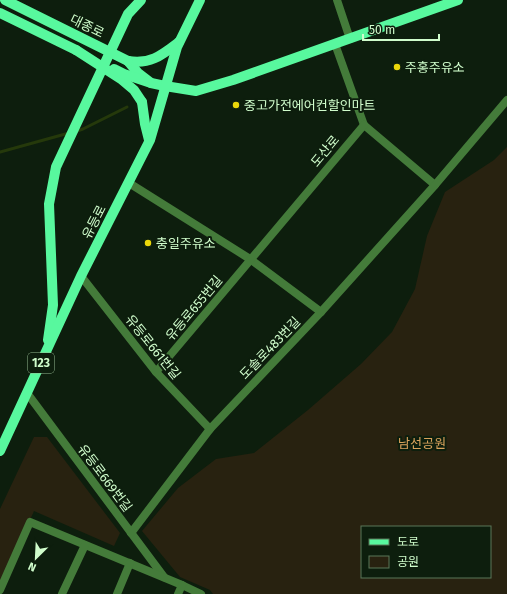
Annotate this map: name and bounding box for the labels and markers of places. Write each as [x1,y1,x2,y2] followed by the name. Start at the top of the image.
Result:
[405,60,465,75] place label: 주홍주유소
[392,62,402,72] marker: 주홍주유소
[244,98,376,113] place label: 중고가전에어컨할인마트
[231,100,241,110] marker: 중고가전에어컨할인마트
[156,236,216,251] place label: 충일주유소
[143,238,153,248] marker: 충일주유소

